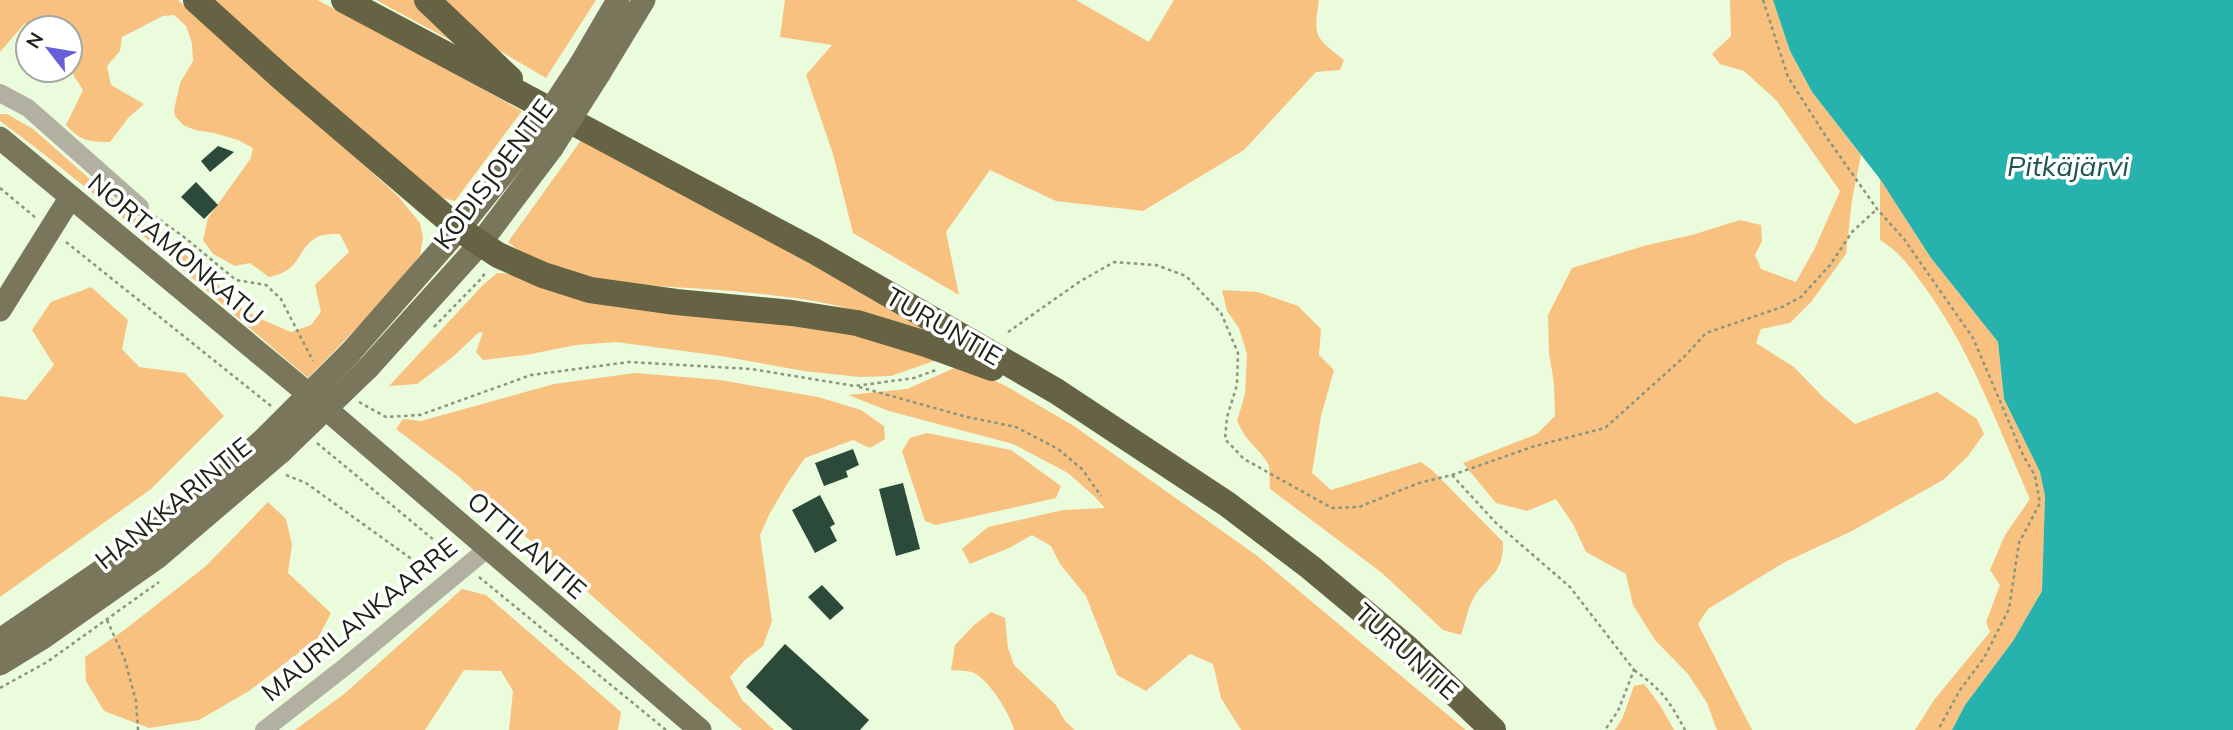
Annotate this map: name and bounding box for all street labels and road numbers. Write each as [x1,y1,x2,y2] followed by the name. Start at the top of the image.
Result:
[426,93,560,255] street label: KODISJOENTIE
[81,166,271,332] street label: NORTAMONKATU
[880,280,1008,372] street label: TURUNTIE
[88,430,258,576] street label: HANKKARINTIE
[461,484,593,606] street label: OTTILANTIE
[254,530,464,708] street label: MAURILANKAARRE
[1348,596,1466,706] street label: TURUNTIE

